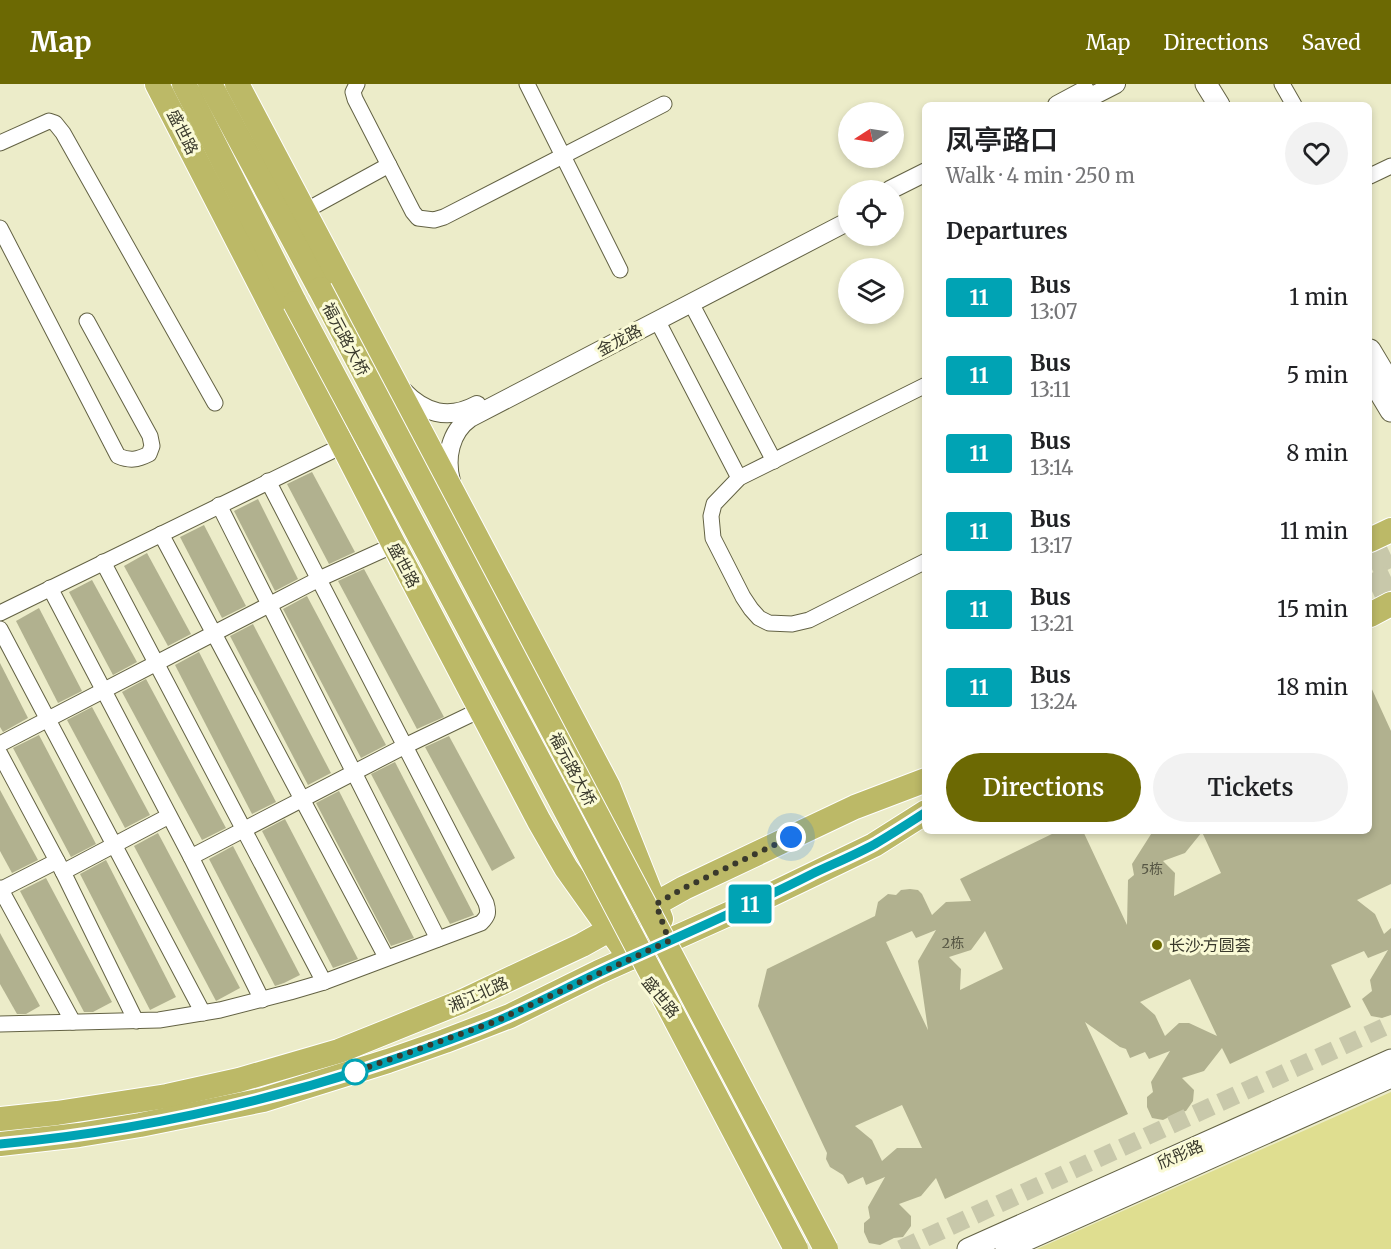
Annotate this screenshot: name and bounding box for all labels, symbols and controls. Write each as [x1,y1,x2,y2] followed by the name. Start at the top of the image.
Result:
[30,24,92,60] text: Map
[1086,29,1130,56] text: Map
[1163,29,1268,56] text: Directions
[1301,29,1361,56] text: Saved
[838,102,904,168] north arrow
[838,102,904,324] map controls
[163,106,203,158] street label: 盛世路
[946,122,1058,158] text: 凤亭路口
[1285,122,1348,185] button: heart
[946,163,1135,188] text: Walk · 4 min · 250 m
[838,180,904,246] button: locate
[946,217,1068,245] text: Departures
[838,258,904,324] button: layers
[1030,271,1071,299] text: Bus
[1289,283,1348,311] text: 1 min
[970,284,988,311] text: 11
[318,299,374,379] street label: 福元路大桥
[1030,299,1077,324] text: 13:07
[593,320,645,360] street label: 金龙路
[1030,349,1071,377] text: Bus
[1286,361,1348,389] text: 5 min
[970,362,988,389] text: 11
[1030,377,1071,402] text: 13:11
[1030,427,1071,455] text: Bus
[1286,439,1348,467] text: 8 min
[970,440,988,467] text: 11
[1030,455,1073,480] text: 13:14
[1030,505,1071,533] text: Bus
[1280,517,1348,545] text: 11 min
[970,518,988,545] text: 11
[1030,533,1072,558] text: 13:17
[384,539,424,591] street label: 盛世路
[1030,583,1071,611] text: Bus
[1277,595,1348,623] text: 15 min
[970,596,988,623] text: 11
[1030,611,1074,636] text: 13:21
[1030,661,1071,689] text: Bus
[1277,673,1348,701] text: 18 min
[970,674,988,701] text: 11
[1030,689,1077,714] text: 13:24
[545,729,601,809] street label: 福元路大桥
[946,753,1141,822] button: Directions
[1153,753,1348,822] button: Tickets
[776,822,806,852] your location
[1141,860,1163,878] house number: 5栋
[723,884,777,924] line badge: 11
[741,891,759,918] text: 11
[942,934,964,952] house number: 2栋
[1169,935,1251,955] place label: 长沙·方圆荟
[1150,938,1164,952] marker: 长沙·方圆荟
[445,972,511,1016] street label: 湘江北路
[638,972,684,1022] street label: 盛世路
[342,1059,368,1085] unlabelled marker
[1154,1135,1206,1173] street label: 欣彤路

